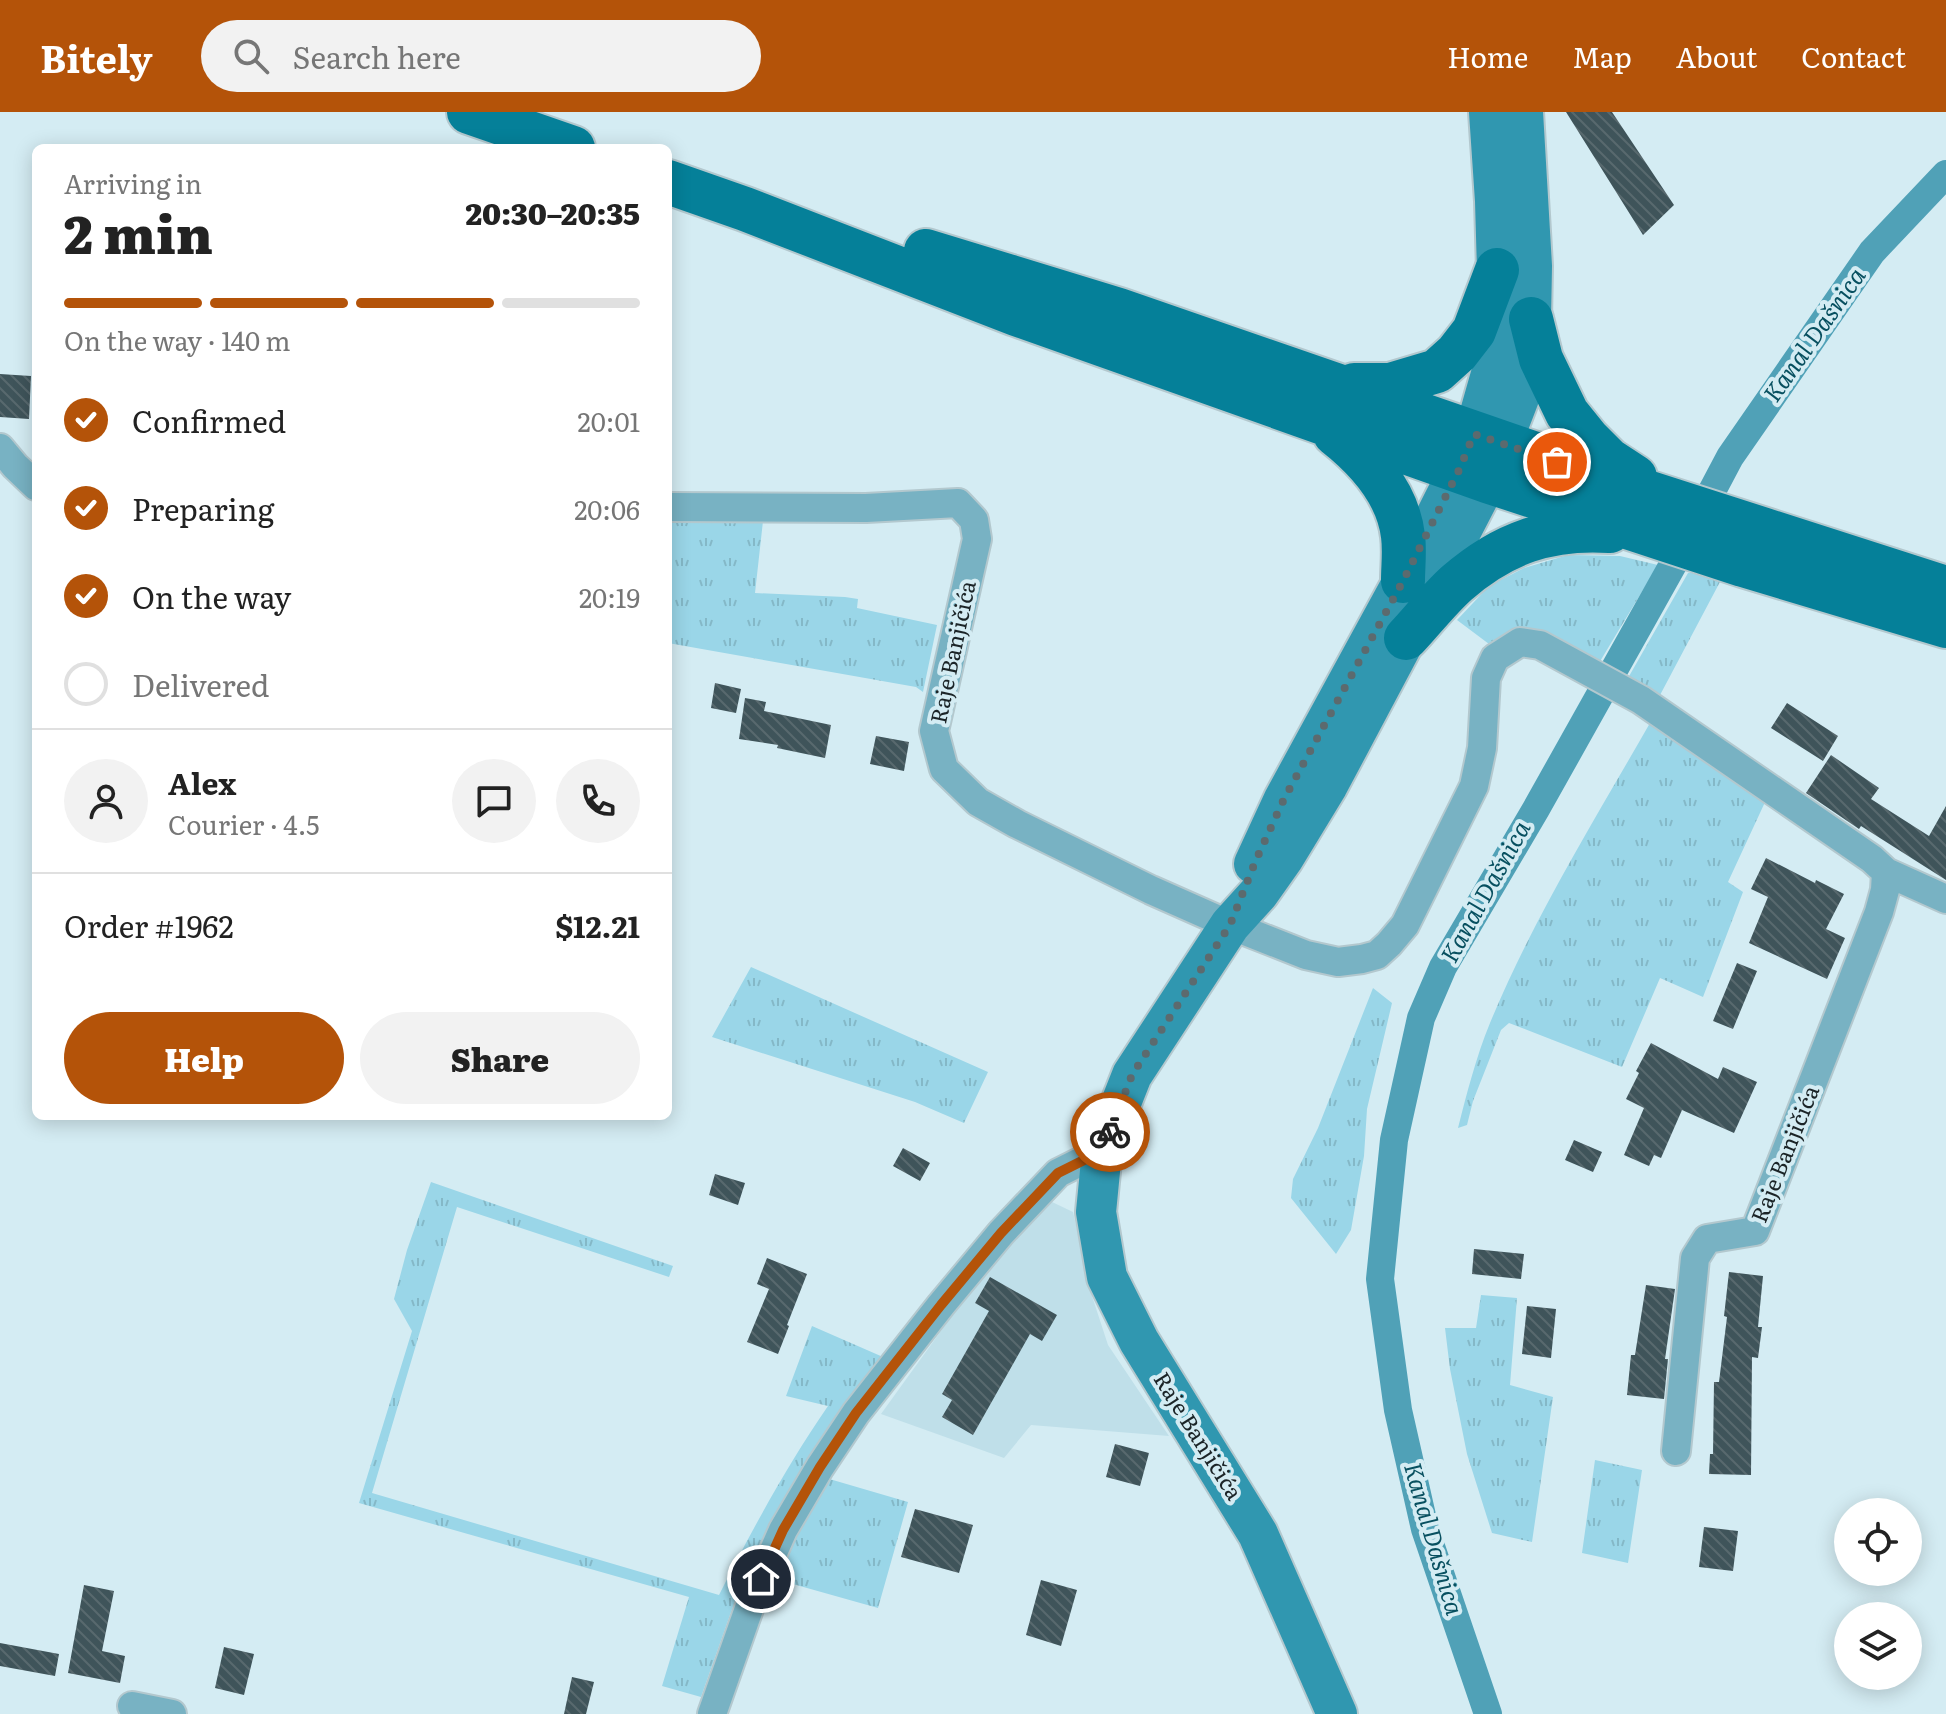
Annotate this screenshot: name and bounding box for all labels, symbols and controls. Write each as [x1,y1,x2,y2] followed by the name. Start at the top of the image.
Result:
[201,20,761,92] search box
[40,28,153,85] text: Bitely
[229,34,273,78] icon: search
[293,34,461,78] text: Search here
[1447,35,1528,77] text: Home
[1572,35,1632,77] text: Map
[1676,35,1757,77] text: About
[1801,35,1906,77] text: Contact
[64,163,202,202] text: Arriving in
[465,190,640,234] text: 20:30–20:35
[64,193,213,270] text: 2 min
[1754,259,1873,408] water label: Kanal Dašnica
[64,320,290,359] text: On the way · 140 m
[64,398,108,442] icon: check
[132,398,286,442] text: Confirmed
[578,401,640,440] text: 20:01
[1523,428,1591,496] pin
[1535,440,1579,484] icon: bag
[64,486,108,530] icon: check
[132,486,274,530] text: Preparing
[574,489,640,528] text: 20:06
[64,574,108,618] icon: check
[132,574,291,618] text: On the way
[579,577,640,616] text: 20:19
[920,577,983,726] street label: Raje Banjičića
[132,662,269,706] text: Delivered
[64,759,148,843] button: person
[452,759,536,843] button: chat
[556,759,640,843] button: phone
[168,760,236,804] text: Alex
[168,804,320,843] text: Courier · 4.5
[1430,813,1537,968] water label: Kanal Dašnica
[64,903,234,947] text: Order #1962
[555,903,640,947] text: $12.21
[64,1012,344,1104] button: Help
[360,1012,640,1104] button: Share
[1741,1080,1826,1227] street label: Raje Banjičića
[1070,1092,1150,1172] courier
[1088,1110,1132,1154] icon: bike
[1147,1365,1252,1506] street label: Raje Banjičića
[1397,1458,1474,1619] water label: Kanal Dašnica
[1834,1498,1922,1690] map controls
[1834,1498,1922,1586] button: locate
[727,1545,795,1613] pin
[739,1557,783,1601] icon: home
[1834,1602,1922,1690] button: layers

